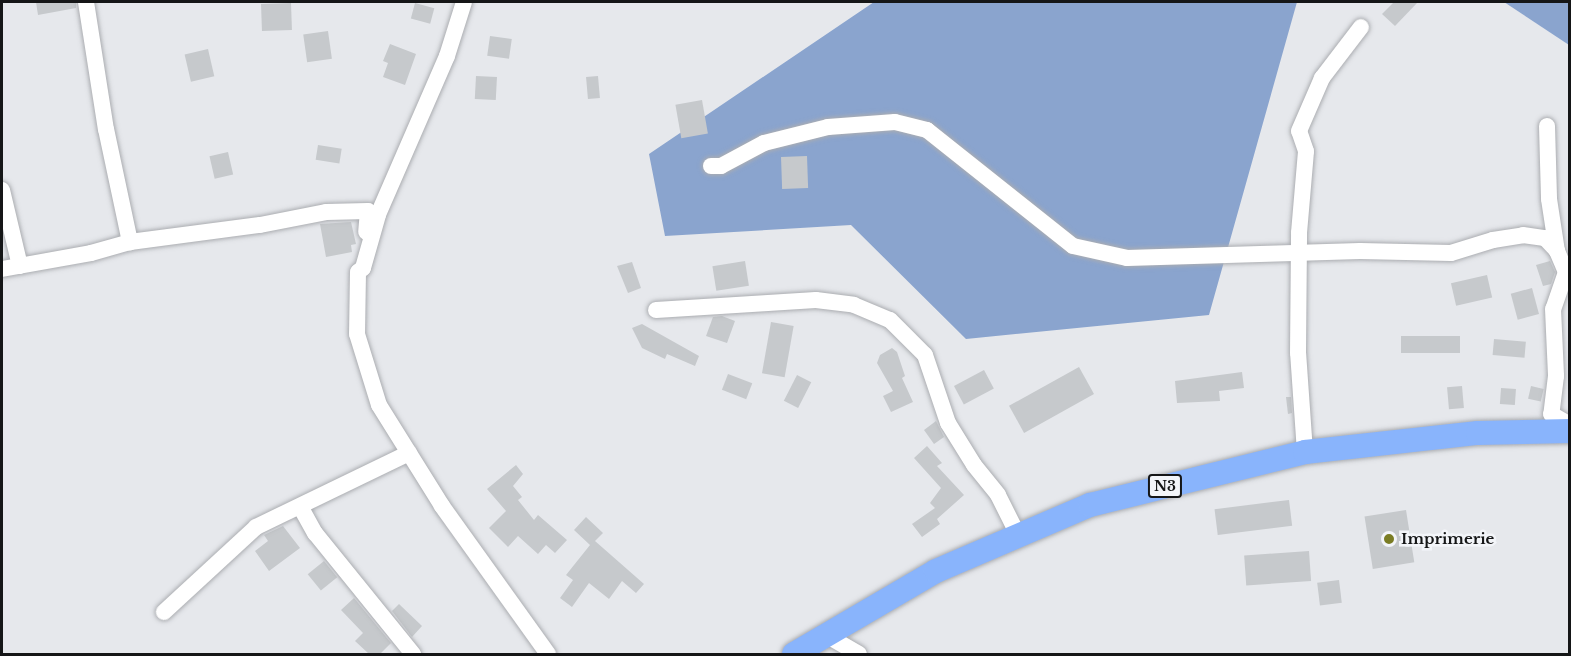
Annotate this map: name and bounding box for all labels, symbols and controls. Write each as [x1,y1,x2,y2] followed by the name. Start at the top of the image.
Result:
[1147,475,1183,497] road number: N3
[1401,530,1494,548] place label: Imprimerie
[1382,532,1396,546] marker: Imprimerie

